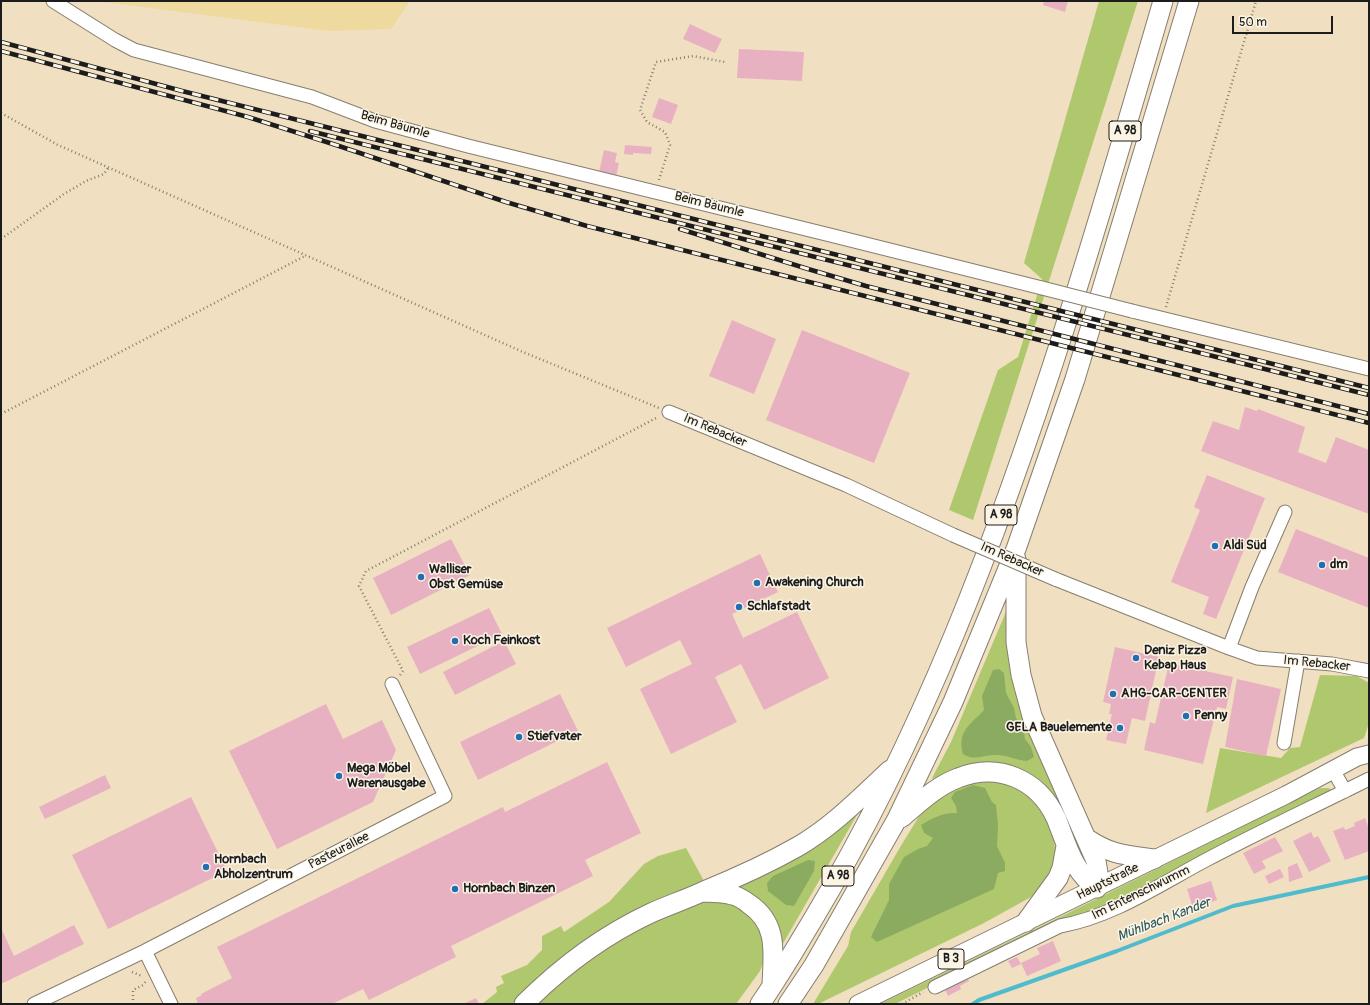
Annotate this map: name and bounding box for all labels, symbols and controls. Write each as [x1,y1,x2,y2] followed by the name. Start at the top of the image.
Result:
[1234,8,1335,34] scale bar
[1239,15,1267,30] text: 50 m
[359,108,431,142] street label: Beim Bäumle
[1109,121,1141,141] road number: A 98
[673,189,745,221] street label: Beim Bäumle
[681,411,749,451] street label: Im Rebacker
[985,505,1017,525] road number: A 98
[1223,538,1267,554] place label: Aldi Süd
[978,539,1046,581] street label: Im Rebacker
[1210,541,1220,551] marker: Aldi Süd
[1330,557,1348,573] place label: dm
[1317,560,1327,570] marker: dm
[429,562,503,593] place label: Walliser Obst Gemüse
[416,572,426,582] marker: Walliser Obst Gemüse
[765,575,864,591] place label: Awakening Church
[752,578,762,588] marker: Awakening Church
[747,599,810,615] place label: Schlafstadt
[734,602,744,612] marker: Schlafstadt
[463,633,540,649] place label: Koch Feinkost
[450,636,460,646] marker: Koch Feinkost
[1144,643,1207,674] place label: Deniz Pizza Kebap Haus
[1131,653,1141,663] marker: Deniz Pizza Kebap Haus
[1283,653,1351,675] street label: Im Rebacker
[1121,686,1227,702] place label: AHG-CAR-CENTER
[1108,689,1118,699] marker: AHG-CAR-CENTER
[1194,708,1227,724] place label: Penny
[1181,711,1191,721] marker: Penny
[1006,720,1112,736] place label: GELA Bauelemente
[1115,723,1125,733] marker: GELA Bauelemente
[527,729,582,745] place label: Stiefvater
[514,732,524,742] marker: Stiefvater
[347,761,426,792] place label: Mega Möbel Warenausgabe
[334,771,344,781] marker: Mega Möbel Warenausgabe
[306,829,372,873] street label: Pasteurallee
[214,852,293,883] place label: Hornbach Abholzentrum
[1074,860,1142,904] street label: Hauptstraße
[201,862,211,872] marker: Hornbach Abholzentrum
[1089,863,1193,923] street label: Im Entenschwumm
[822,866,854,886] road number: A 98
[463,881,555,897] place label: Hornbach Binzen
[450,884,460,894] marker: Hornbach Binzen
[1115,894,1213,946] water label: Mühlbach Kander
[938,949,964,969] road number: B 3

